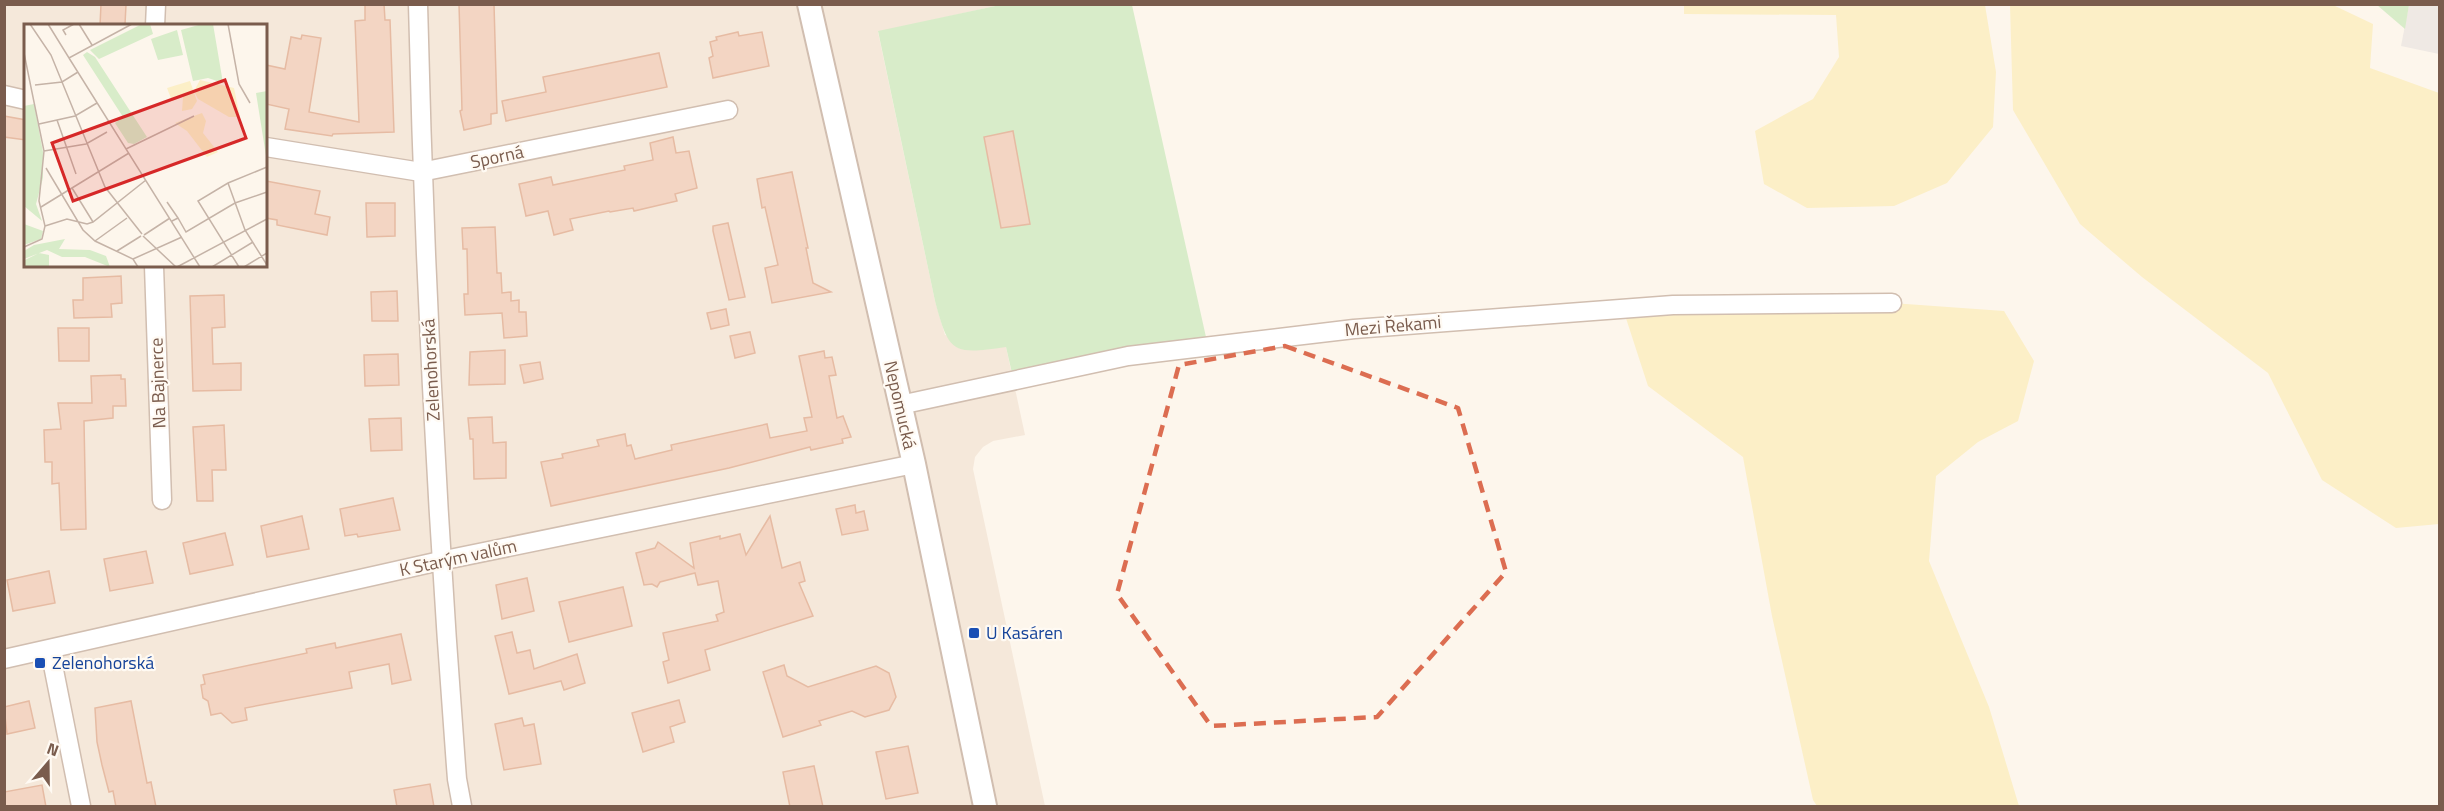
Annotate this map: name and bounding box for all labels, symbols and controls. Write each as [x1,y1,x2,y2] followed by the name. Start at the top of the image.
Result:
[24,24,267,267] inset map
[468,138,526,175] street label: Sporná
[1344,308,1442,343] street label: Mezi Řekami
[414,318,447,422] street label: Zelenohorská
[142,337,173,429] street label: Na Bajnerce
[877,358,924,452] street label: Nepomucká
[397,532,519,583] street label: K Starým valům
[986,619,1063,646] place label: U Kasáren
[967,626,981,640] marker: U Kasáren
[52,649,154,676] place label: Zelenohorská
[33,656,47,670] marker: Zelenohorská
[18,733,78,793] north arrow
[44,736,62,762] text: N

